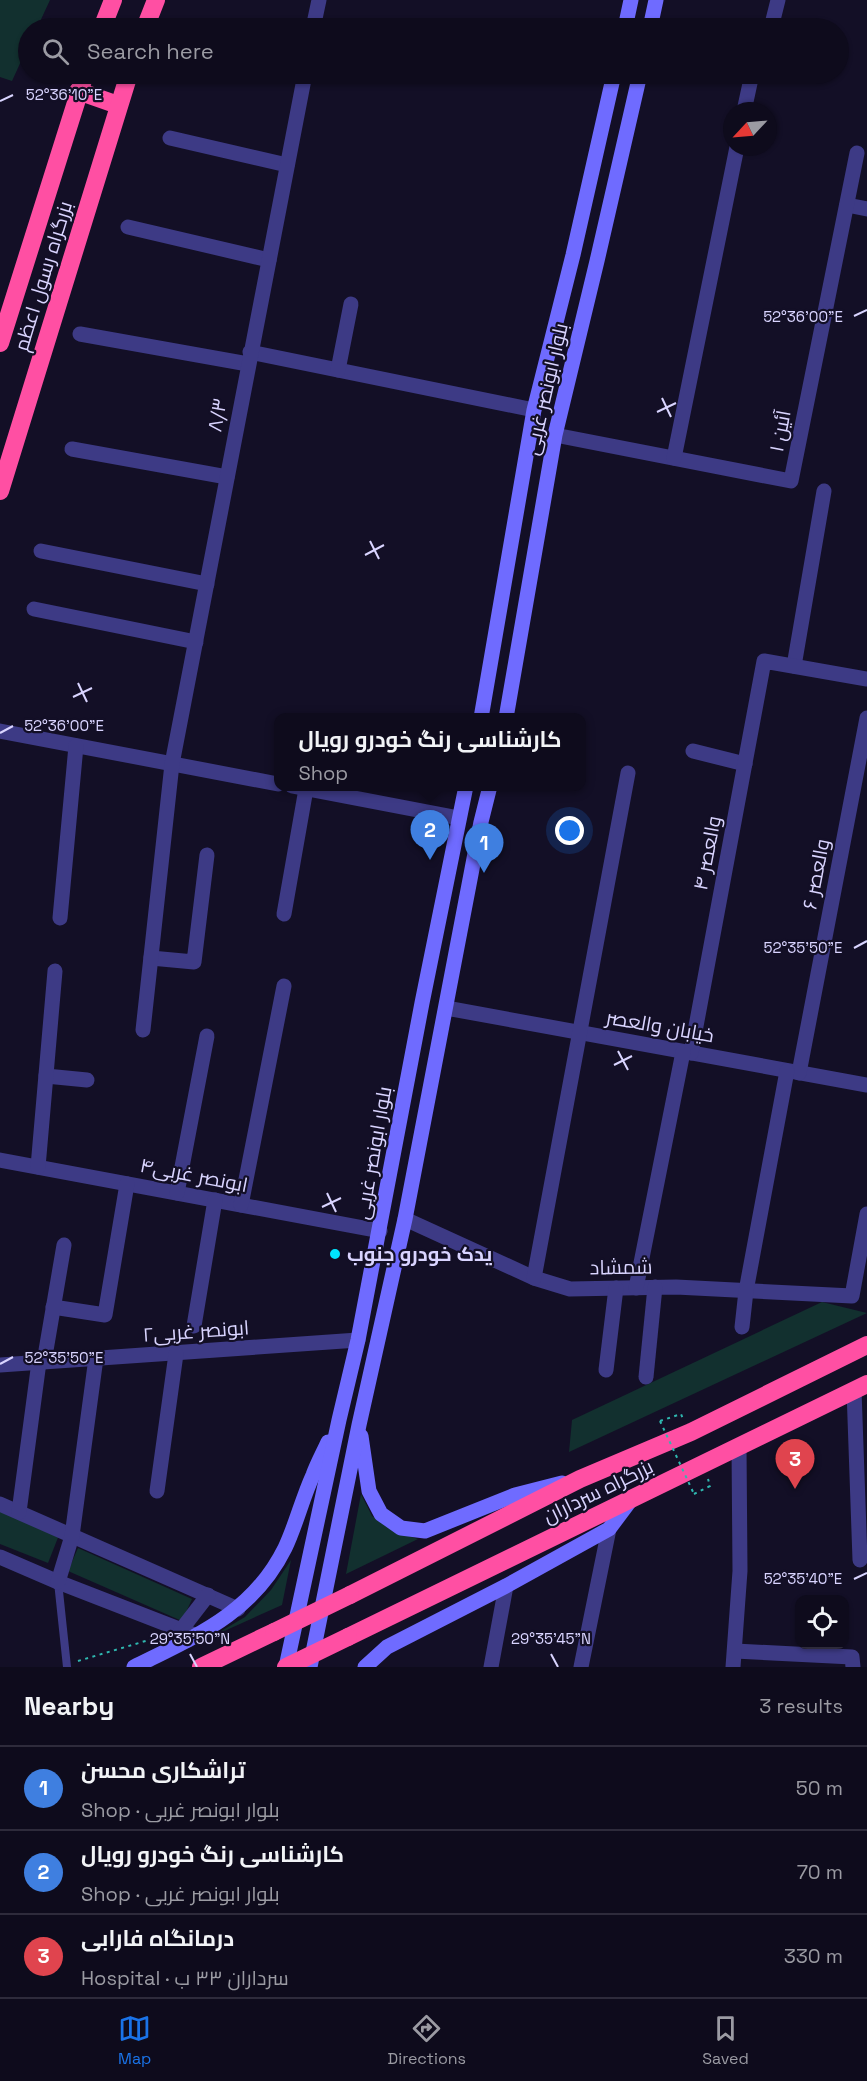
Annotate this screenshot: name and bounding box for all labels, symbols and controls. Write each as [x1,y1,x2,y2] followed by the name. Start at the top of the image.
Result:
[18,18,849,84] search box
[39,35,72,68] icon: search
[87,37,214,65] text: Search here
[26,85,102,104] text: 52°36'10"E
[723,102,777,156] north arrow
[8,198,79,354] street label: بزرگراه رسول اعظم
[763,307,843,326] text: 52°36'00"E
[518,320,574,458] street label: بلوار ابونصر غربی
[201,396,233,434] street label: ۸/۳
[763,407,797,454] street label: آئین ۱
[274,713,586,791] popup
[24,716,104,735] text: 52°36'00"E
[298,725,562,753] text: کارشناسی رنگ خودرو رویال
[298,760,348,786] text: Shop
[410,810,450,860] pin: 2
[687,814,727,892] street label: والعصر ۴
[555,816,584,845] your location
[464,824,504,873] pin: 1
[796,836,836,912] street label: والعصر ۶
[764,938,842,957] text: 52°35'50"E
[603,1004,716,1048] street label: خیابان والعصر
[348,1084,398,1222] street label: بلوار ابونصر غربی
[138,1152,250,1198] street label: ۴ابونصر غربی
[347,1241,492,1267] place label: یدک خودرو جنوب
[328,1247,342,1261] marker: یدک خودرو جنوب
[589,1253,653,1281] street label: شمشاد
[142,1314,250,1348] street label: ۲ابونصر غربی
[25,1348,103,1367] text: 52°35'50"E
[776,1440,814,1489] pin: 3
[539,1453,657,1529] street label: بزرگراه سرداران
[764,1569,842,1588] text: 52°35'40"E
[795,1595,849,1649] map controls
[795,1595,849,1649] button: locate
[150,1629,230,1648] text: 29°35'50"N
[511,1629,591,1648] text: 29°35'45"N
[24,1689,114,1723] text: Nearby
[759,1693,843,1719] text: 3 results
[81,1756,245,1784] text: تراشکاری محسن
[39,1775,48,1801] text: 1
[796,1775,843,1801] text: 50 m
[81,1797,280,1823] text: Shop · بلوار ابونصر غربی
[81,1840,344,1868] text: کارشناسی رنگ خودرو رویال
[38,1859,49,1885] text: 2
[797,1859,843,1885] text: 70 m
[81,1881,280,1907] text: Shop · بلوار ابونصر غربی
[81,1924,234,1952] text: درمانگاه فارابی
[37,1943,50,1969] text: 3
[784,1943,843,1969] text: 330 m
[81,1965,289,1991] text: Hospital · سرداران ۳۳ ب
[118,2012,151,2069] tab: Map
[388,2012,466,2069] tab: Directions
[702,2012,749,2069] tab: Saved

